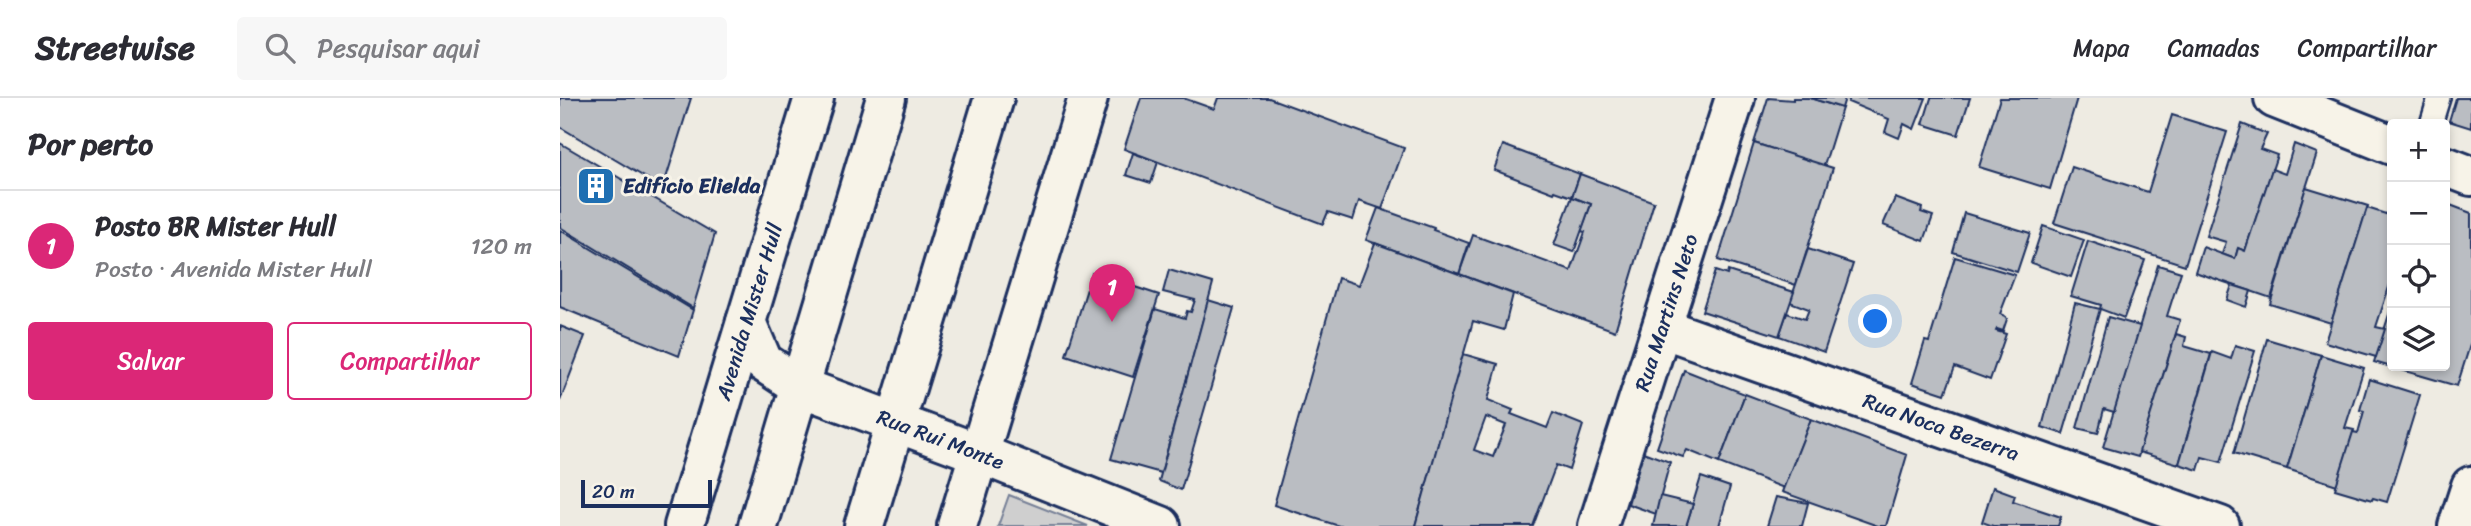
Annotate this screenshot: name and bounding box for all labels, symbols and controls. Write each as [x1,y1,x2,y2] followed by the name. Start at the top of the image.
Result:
[237,17,727,80] search box
[35,19,195,77] text: Streetwise
[317,25,480,71] text: Pesquisar aqui
[2073,27,2129,69] text: Mapa
[2167,27,2259,69] text: Camadas
[2297,27,2436,69] text: Compartilhar
[261,29,299,67] icon: search
[28,117,153,171] text: Por perto
[2387,119,2450,371] map controls
[2387,119,2450,182] button: +
[575,165,617,207] building icon: Edifício Elielda
[623,167,761,205] place label: Edifício Elielda
[2387,182,2450,245] button: −
[95,203,336,249] text: Posto BR Mister Hull
[704,217,794,406] street label: Avenida Mister Hull
[46,226,56,267] text: 1
[471,226,532,267] text: 120 m
[1623,229,1709,396] street label: Rua Martins Neto
[2387,245,2450,308] button: locate
[95,249,372,290] text: Posto · Avenida Mister Hull
[1089,264,1135,322] pin: 1
[1858,304,1892,338] your location
[2387,308,2450,371] button: layers
[28,322,273,400] button: Salvar
[287,322,532,400] button: Compartilhar
[1857,382,2025,472] street label: Rua Noca Bezerra
[871,398,1010,481] street label: Rua Rui Monte
[592,475,635,508] text: 20 m
[581,477,712,509] scale bar

